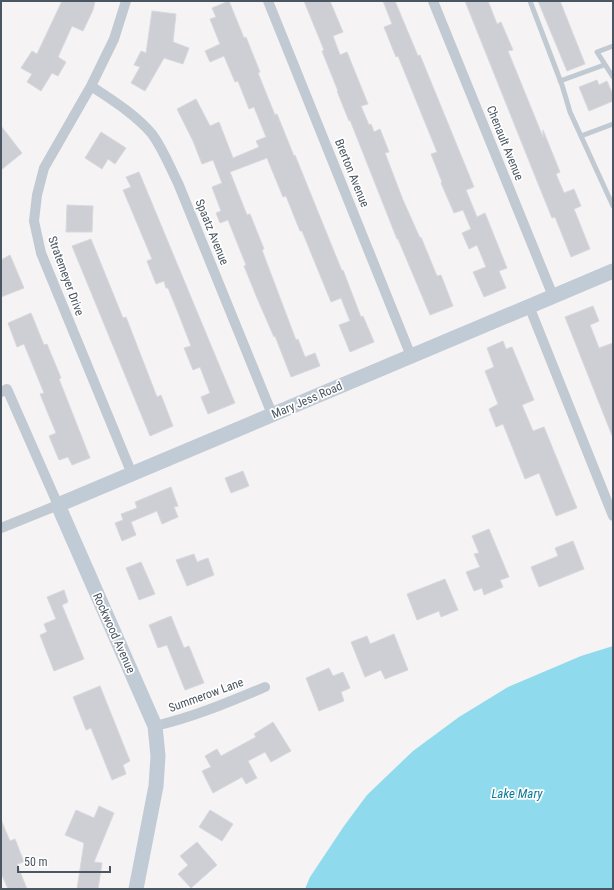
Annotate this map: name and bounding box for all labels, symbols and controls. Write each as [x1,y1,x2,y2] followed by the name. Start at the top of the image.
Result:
[484,104,526,183] street label: Chenault Avenue
[332,137,372,209] street label: Brerton Avenue
[192,197,232,267] street label: Spaatz Avenue
[45,234,87,318] street label: Stratemeyer Drive
[269,379,345,421] street label: Mary Jess Road
[90,591,138,676] street label: Rockwood Avenue
[167,675,246,715] street label: Summerow Lane
[491,786,543,801] water label: Lake Mary
[18,848,110,874] scale bar
[24,855,48,869] text: 50 m

